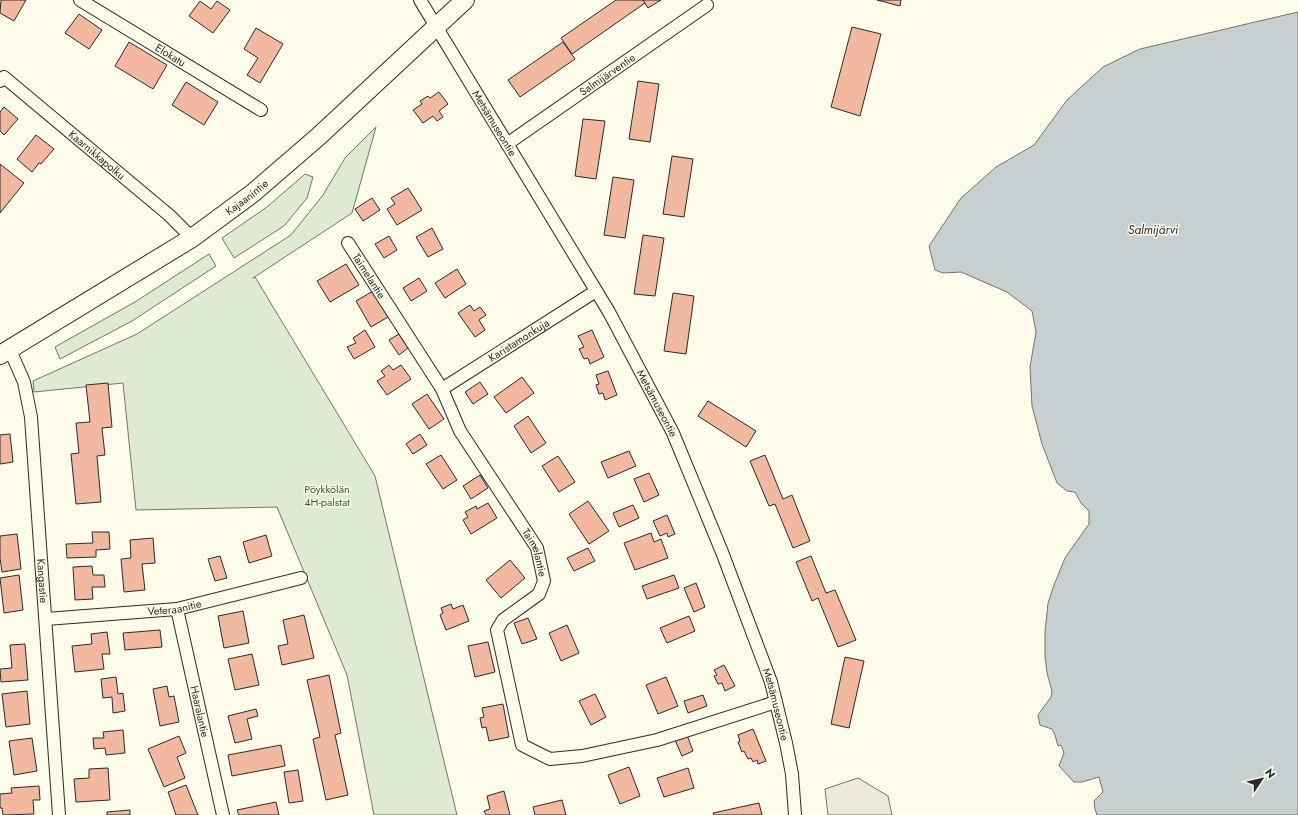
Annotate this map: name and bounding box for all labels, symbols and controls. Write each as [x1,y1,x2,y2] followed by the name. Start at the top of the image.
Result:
[152,40,189,71] street label: Elokatu
[576,49,639,99] street label: Salmijärventie
[468,87,521,159] street label: Metsämuseontie
[65,126,129,183] street label: Kaarnikkapolku
[222,175,272,219] street label: Kajaanintie
[1128,221,1179,239] water label: Salmijärvi
[349,250,390,302] street label: Taimelantie
[485,315,552,366] street label: Karistamonkuja
[633,367,682,440] street label: Metsämuseontie
[304,481,350,510] park label: Pöykkölän 4H-palstat
[518,525,551,579] street label: Taimelantie
[33,558,52,604] street label: Kangastie
[147,595,203,619] street label: Veteraanitie
[758,666,793,742] street label: Metsämuseontie
[186,684,213,739] street label: Haaralantie
[1242,759,1282,799] north arrow
[1261,765,1279,781] text: N

